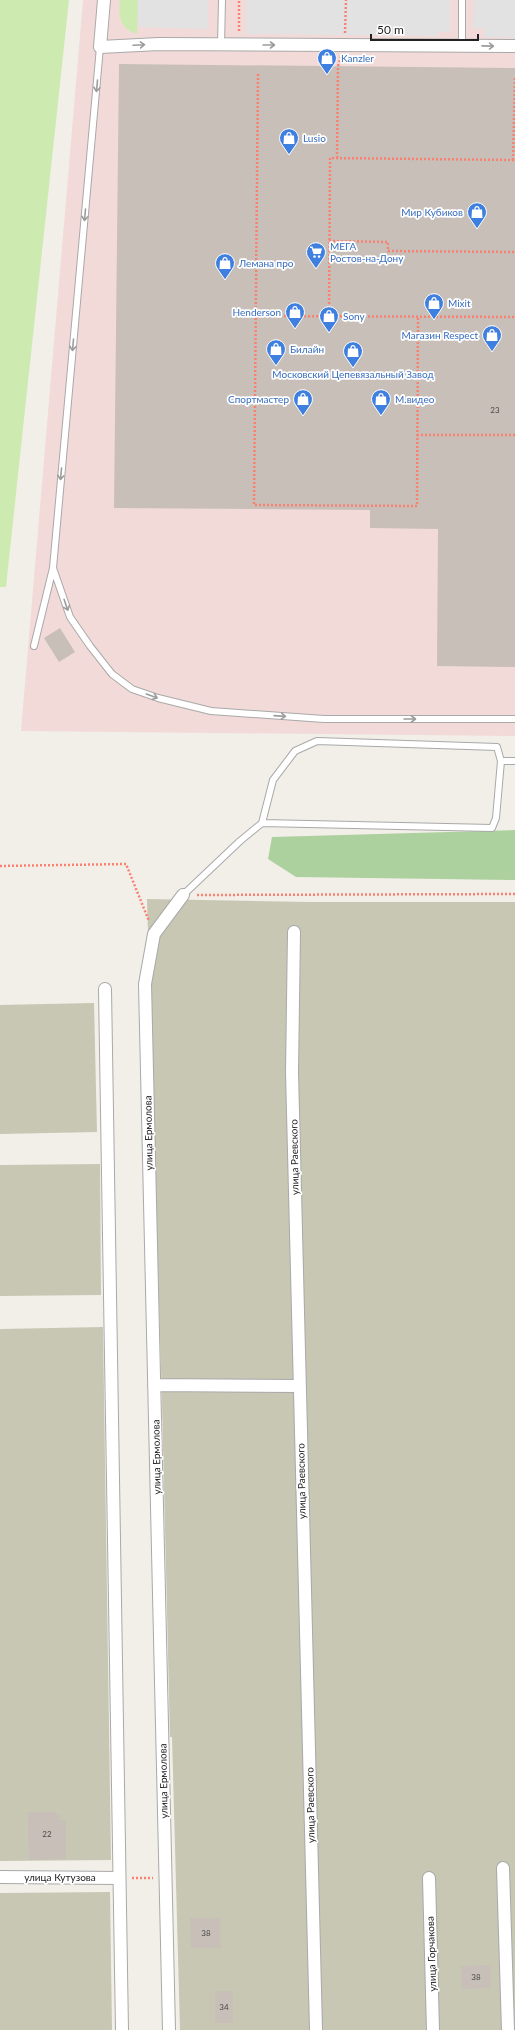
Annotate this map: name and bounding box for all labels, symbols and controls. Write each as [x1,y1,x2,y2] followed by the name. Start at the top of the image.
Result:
[371,16,478,42] scale bar
[377,22,404,37] text: 50 m
[132,41,145,49] one-way arrow
[262,41,275,49] one-way arrow
[481,42,494,50] one-way arrow
[316,47,338,75] shop icon: Kanzler
[341,52,374,64] place label: Kanzler
[93,79,100,92] one-way arrow
[278,127,300,155] shop icon: Lusio
[303,132,326,144] place label: Lusio
[466,201,488,229] shop icon: Мир Кубиков
[401,206,463,218] place label: Мир Кубиков
[81,208,88,221] one-way arrow
[330,240,404,264] place label: МЕГА Ростов-на-Дону
[305,241,327,269] supermarket icon: МЕГА Ростов-на-Дону
[214,252,236,280] shop icon: Лемана про
[238,257,294,269] place label: Лемана про
[423,292,445,320] shop icon: Mixit
[448,297,471,309] place label: Mixit
[284,301,306,329] shop icon: Henderson
[318,305,340,333] shop icon: Sony
[233,306,281,318] place label: Henderson
[343,310,366,322] place label: Sony
[481,324,503,352] shop icon: Магазин Respect
[402,329,478,341] place label: Магазин Respect
[69,338,77,351] one-way arrow
[265,338,287,366] shop icon: Билайн
[342,340,364,368] shop icon: Московский Цепевязальный Завод
[290,343,324,355] place label: Билайн
[272,368,434,380] place label: Московский Цепевязальный Завод
[292,388,314,416] shop icon: Спортмастер
[370,388,392,416] shop icon: М.видео
[228,393,289,405] place label: Спортмастер
[395,393,435,405] place label: М.видео
[490,405,500,415] house number: 23
[58,467,65,480] one-way arrow
[63,599,70,612] one-way arrow
[146,693,158,701] one-way arrow
[273,713,286,720] one-way arrow
[403,715,416,723] one-way arrow
[141,1095,155,1171] street label: улица Ермолова
[287,1119,301,1195] street label: улица Раевского
[149,1419,163,1495] street label: улица Ермолова
[294,1443,308,1519] street label: улица Раевского
[156,1743,170,1819] street label: улица Ермолова
[303,1767,317,1843] street label: улица Раевского
[42,1829,52,1839] house number: 22
[24,1871,96,1883] street label: улица Кутузова
[424,1916,438,1992] street label: улица Горчакова
[201,1928,211,1938] house number: 38
[471,1972,481,1982] house number: 38
[219,2002,229,2012] house number: 34

